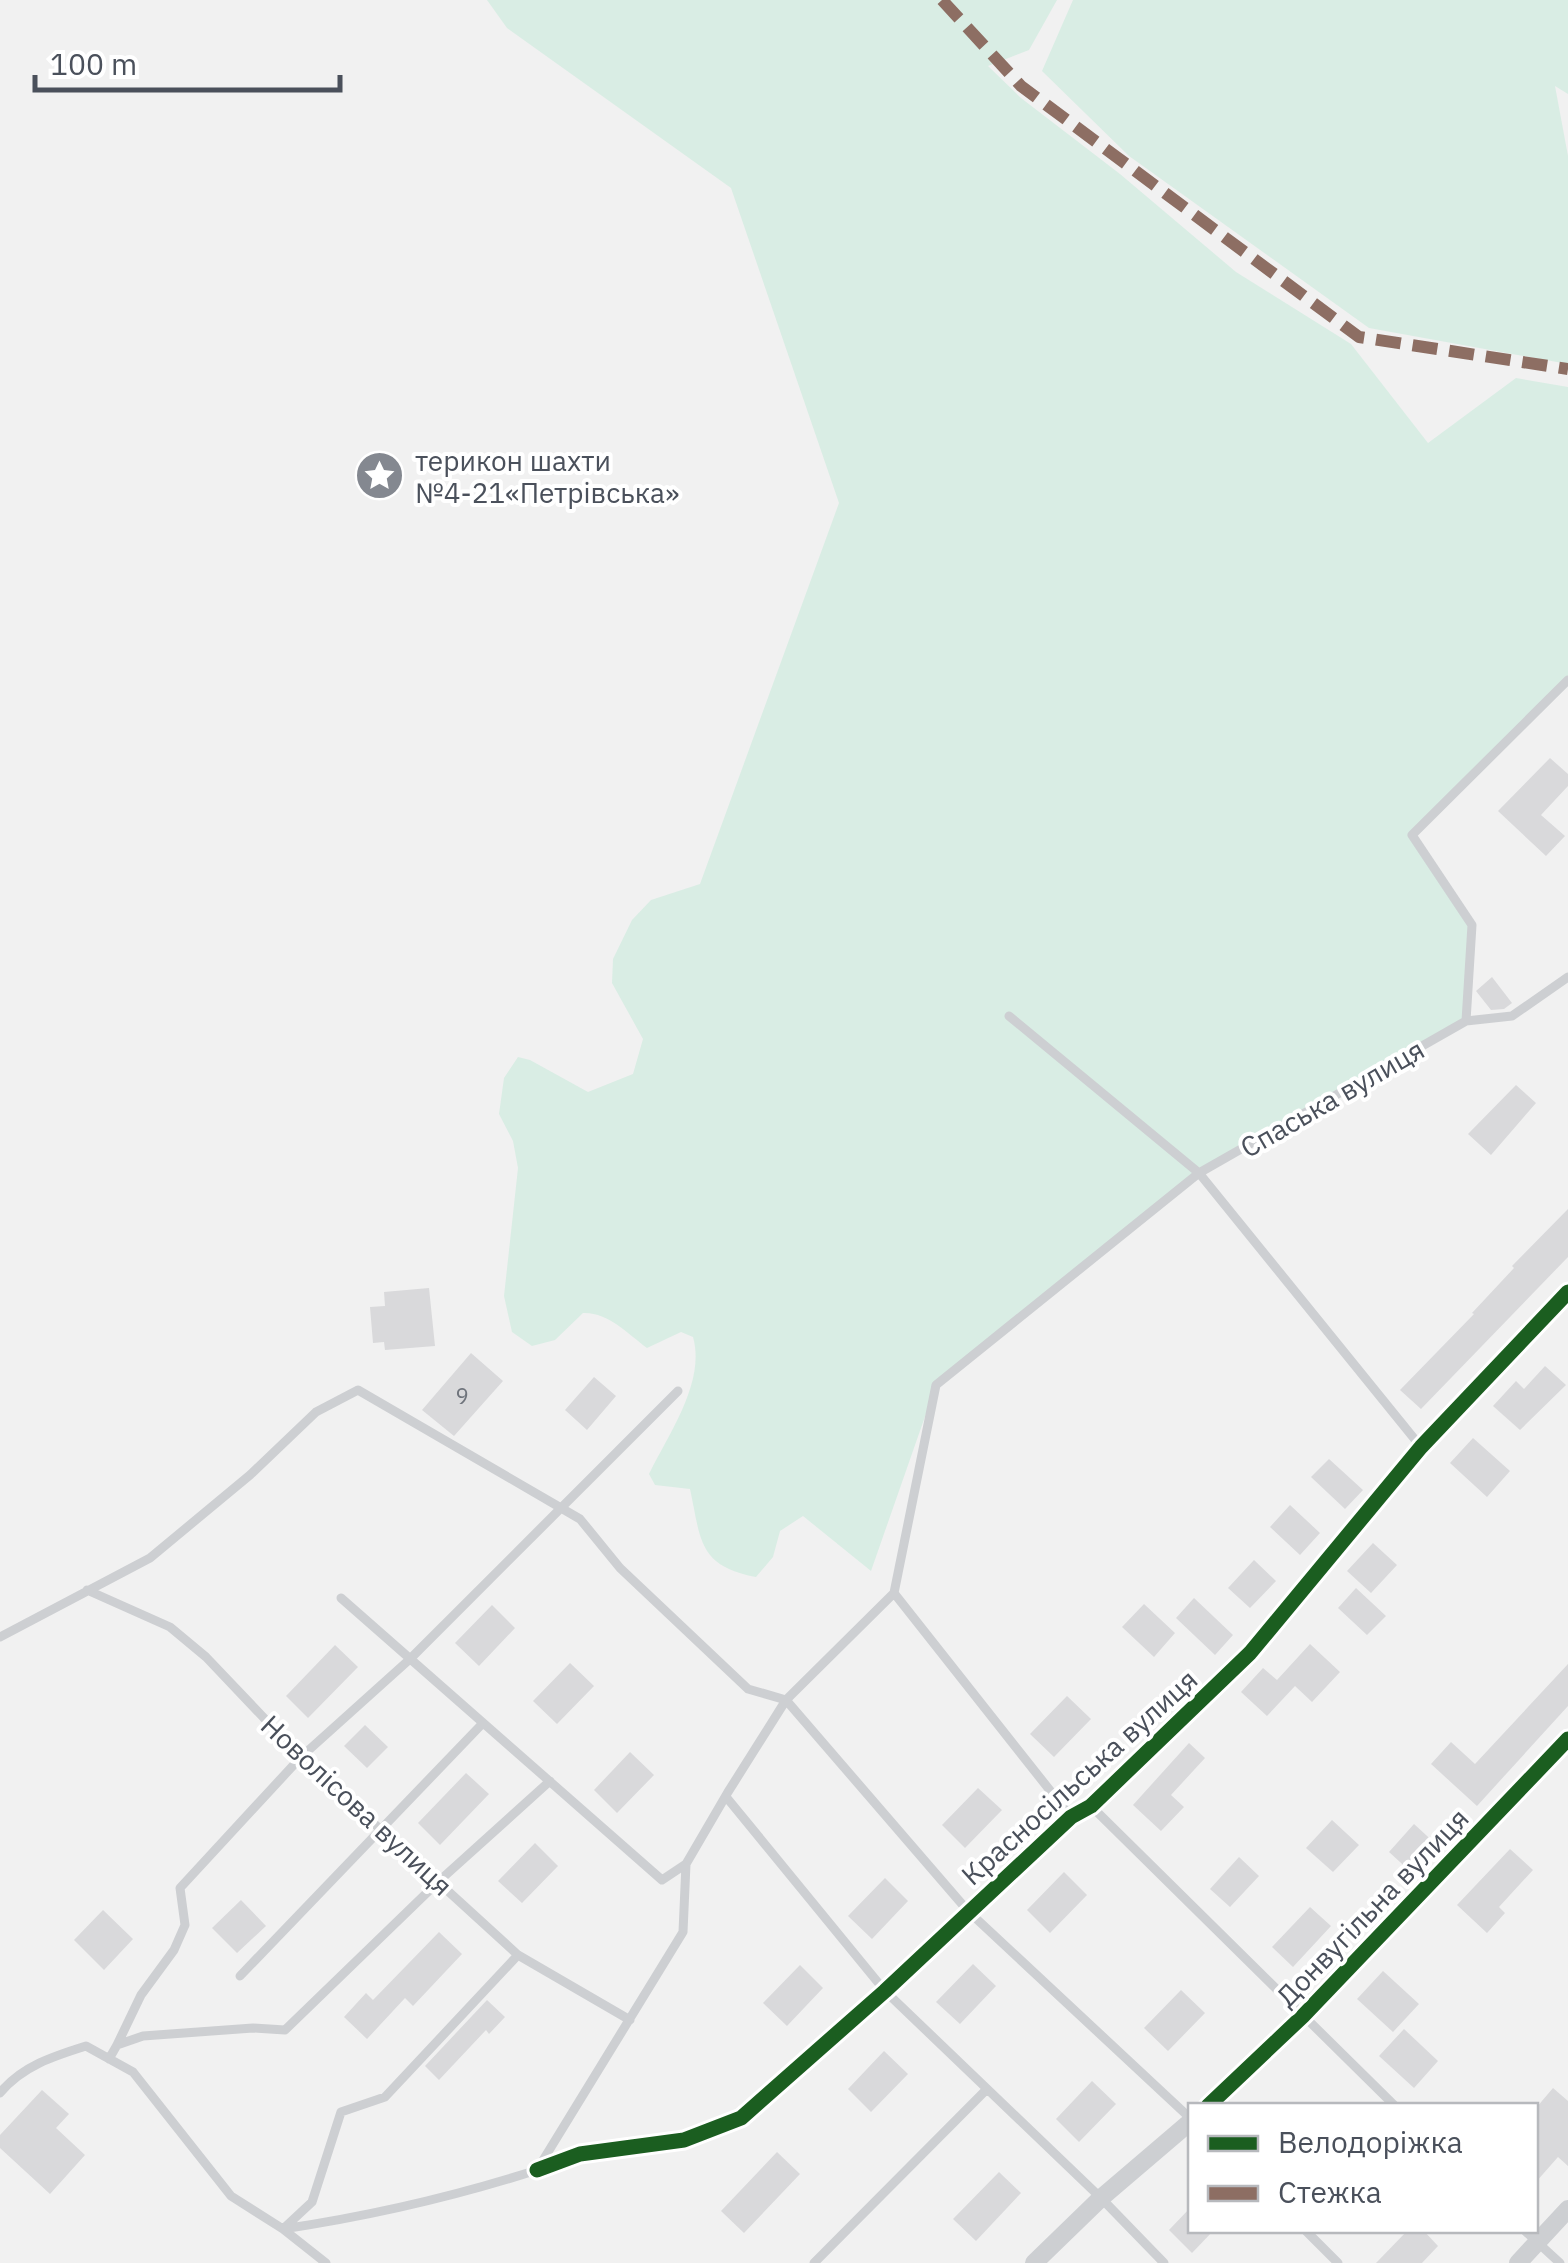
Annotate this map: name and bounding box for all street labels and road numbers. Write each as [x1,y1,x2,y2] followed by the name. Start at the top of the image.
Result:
[1233,1030,1431,1166] street label: Спаська вулиця
[953,1661,1205,1893] street label: Красносільська вулиця
[253,1707,461,1903] street label: Новолісова вулиця
[1268,1800,1476,2014] street label: Донвугільна вулиця

